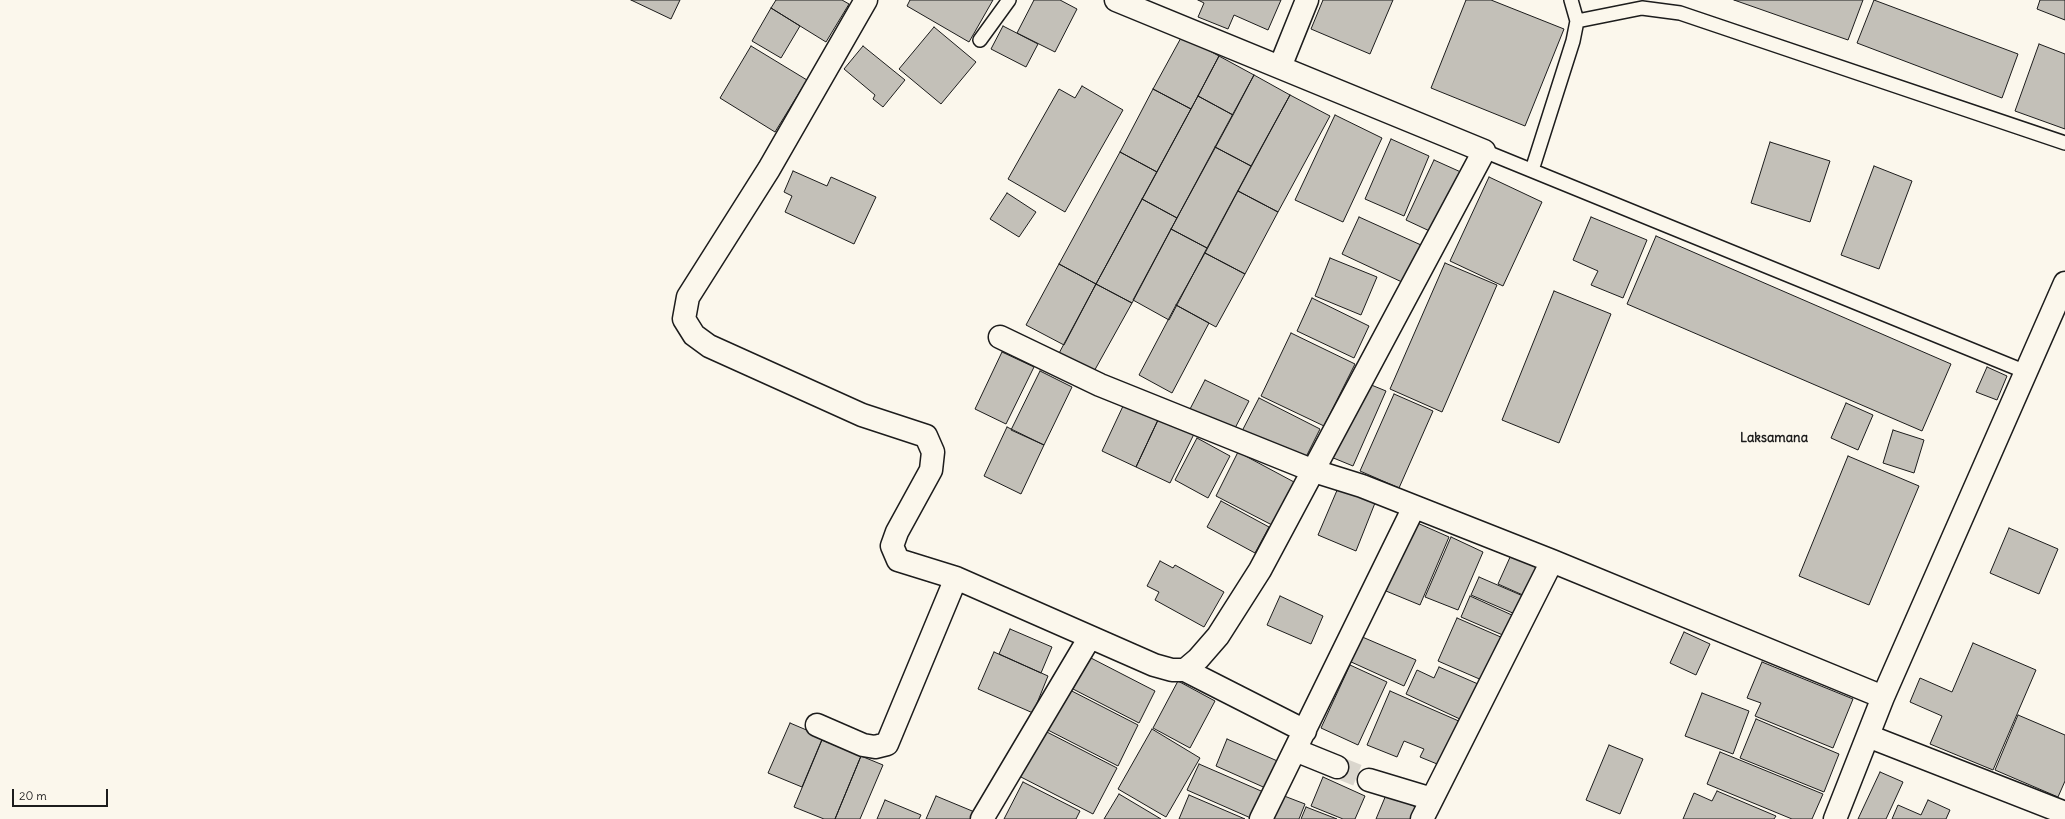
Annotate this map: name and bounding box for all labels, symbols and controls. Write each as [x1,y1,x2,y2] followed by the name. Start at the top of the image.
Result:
[1740,430,1808,446] district label: Laksamana
[14,781,110,807] scale bar
[19,788,47,803] text: 20 m

